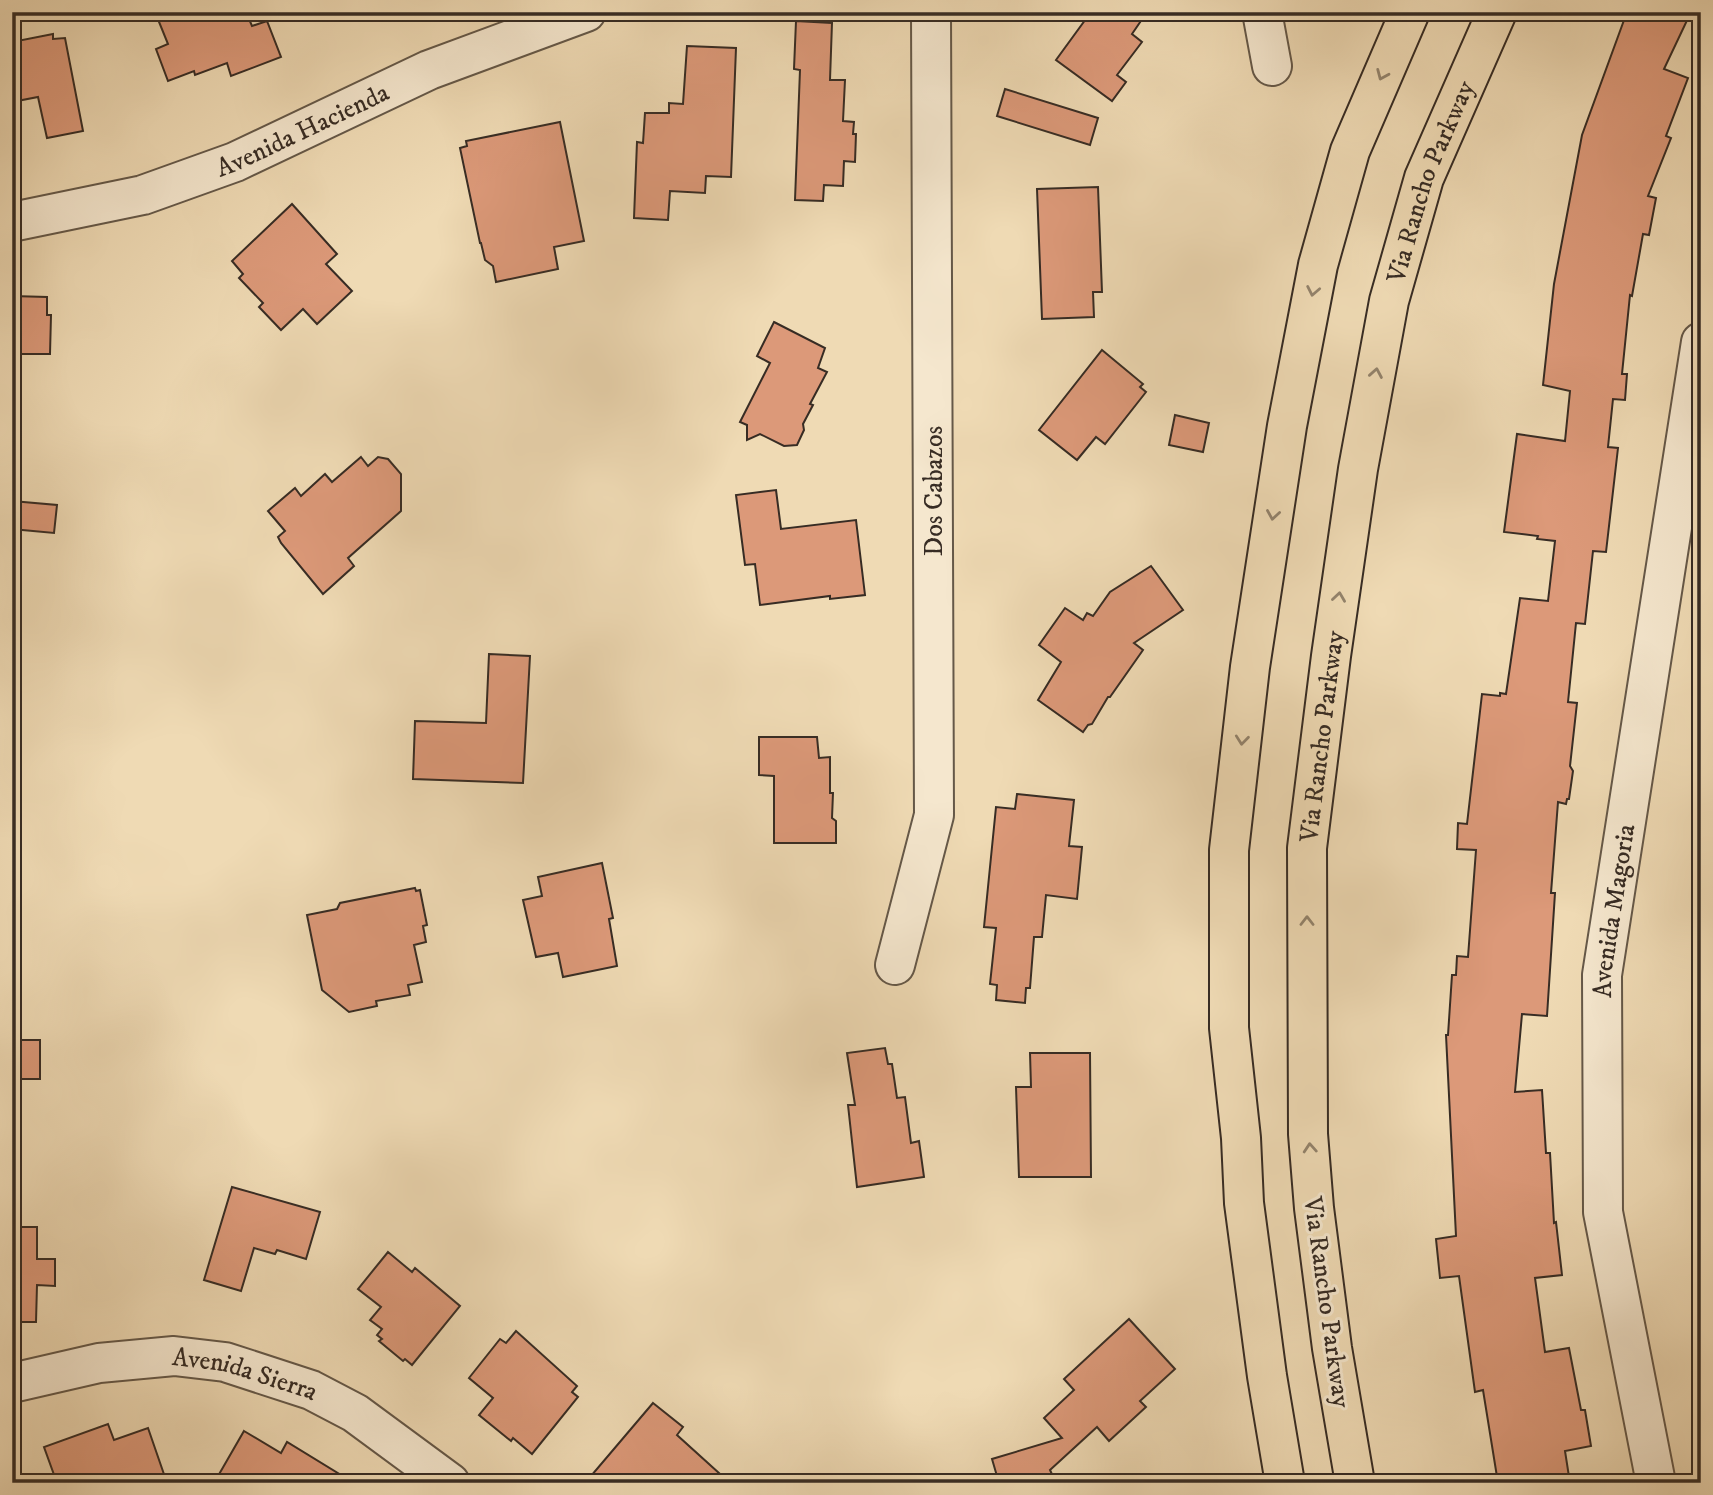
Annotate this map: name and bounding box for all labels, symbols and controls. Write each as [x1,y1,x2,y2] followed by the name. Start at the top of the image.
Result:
[1377,68,1391,80] one-way arrow
[1380,75,1483,288] street label: Via Rancho Parkway
[212,76,395,185] street label: Avenida Hacienda
[1306,285,1321,297] one-way arrow
[1367,367,1382,379] one-way arrow
[918,426,951,556] street label: Dos Cabazos
[1266,509,1281,521] one-way arrow
[1331,592,1346,603] one-way arrow
[1293,628,1353,845] street label: Via Rancho Parkway
[1234,734,1249,746] one-way arrow
[1587,822,1643,998] street label: Avenida Magoria
[1299,915,1315,926] one-way arrow
[1302,1143,1317,1154] one-way arrow
[1295,1194,1358,1411] street label: Via Rancho Parkway
[170,1341,324,1409] street label: Avenida Sierra

